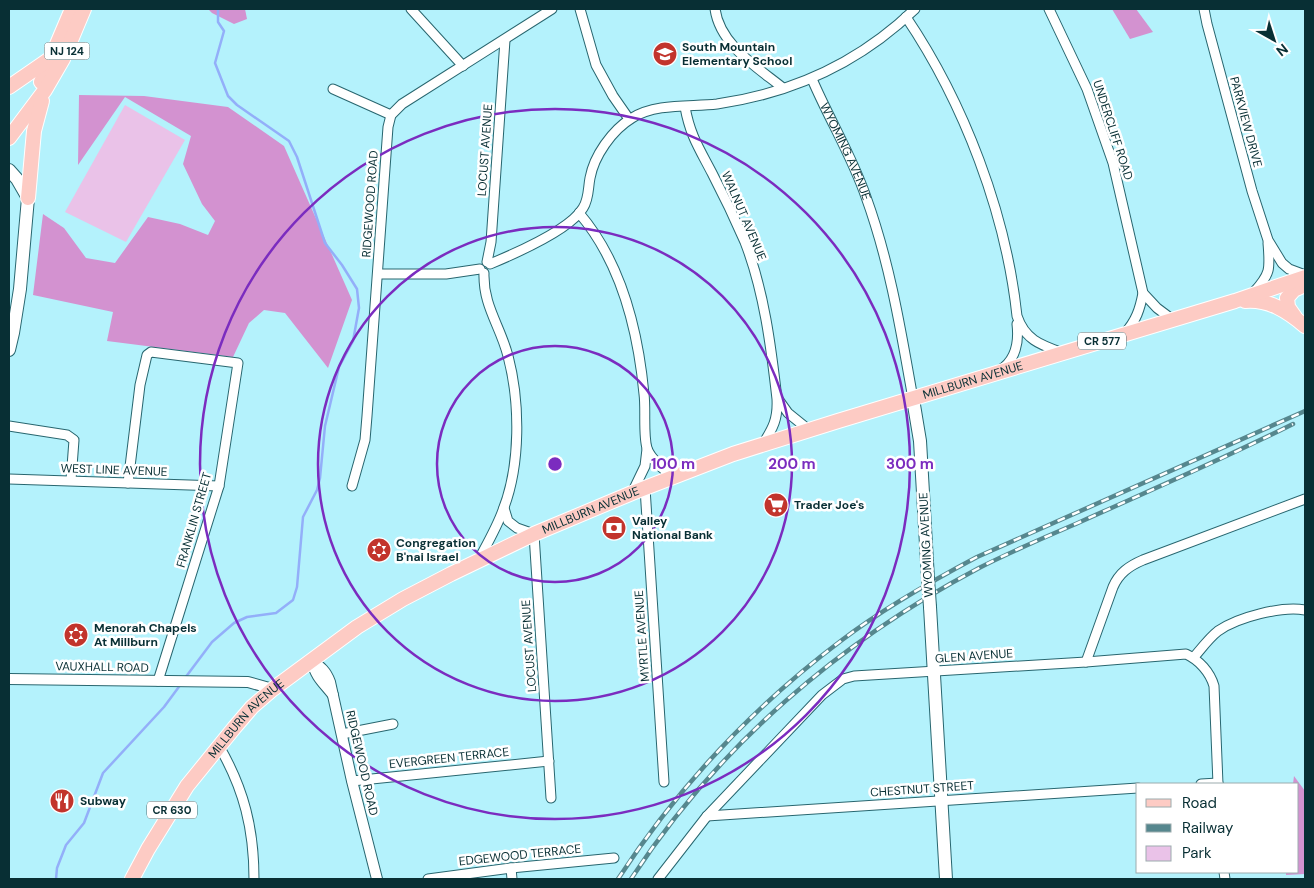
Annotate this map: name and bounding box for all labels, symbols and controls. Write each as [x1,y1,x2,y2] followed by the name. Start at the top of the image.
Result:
[1249,15,1299,65] north arrow
[682,39,792,69] place label: South Mountain Elementary School
[1273,40,1292,60] text: N
[652,41,678,67] school or university icon: South Mountain Elementary School
[44,42,90,59] road number: NJ 124
[1226,75,1266,169] street label: PARKVIEW DRIVE
[1089,78,1137,182] street label: UNDERCLIFF ROAD
[816,100,875,203] street label: WYOMING AVENUE
[474,103,496,197] street label: LOCUST AVENUE
[358,150,382,258] street label: RIDGEWOOD ROAD
[718,169,770,263] street label: WALNUT AVENUE
[1078,332,1126,350] road number: CR 577
[921,357,1025,403] street label: MILLBURN AVENUE
[651,454,695,474] text: 100 m
[768,454,816,474] text: 200 m
[886,454,934,474] text: 300 m
[546,455,564,473] centre of rings
[60,460,168,480] street label: WEST LINE AVENUE
[173,470,215,569] street label: FRANKLIN STREET
[540,483,642,538] street label: MILLBURN AVENUE
[763,492,789,518] supermarket icon: Trader Joe's
[915,492,937,598] street label: WYOMING AVENUE
[794,497,865,513] place label: Trader Joe's
[632,513,713,543] place label: Valley National Bank
[601,515,627,541] bank icon: Valley National Bank
[396,535,476,565] place label: Congregation B'nai Israel
[366,537,392,563] synagogue icon: Congregation B'nai Israel
[631,589,653,682] street label: MYRTLE AVENUE
[518,599,540,693] street label: LOCUST AVENUE
[94,620,197,650] place label: Menorah Chapels At Millburn
[63,622,89,648] synagogue icon: Menorah Chapels At Millburn
[934,645,1014,667] street label: GLEN AVENUE
[55,658,149,676] street label: VAUXHALL ROAD
[205,675,287,762] street label: MILLBURN AVENUE
[342,709,382,817] street label: RIDGEWOOD ROAD
[388,744,510,772] street label: EVERGREEN TERRACE
[870,777,975,801] street label: CHESTNUT STREET
[1136,783,1299,873] legend
[49,788,75,814] restaurant icon: Subway
[80,793,127,809] place label: Subway
[1182,793,1217,813] text: Road
[147,802,197,818] road number: CR 630
[1182,818,1234,838] text: Railway
[458,841,582,869] street label: EDGEWOOD TERRACE
[1182,843,1212,863] text: Park

